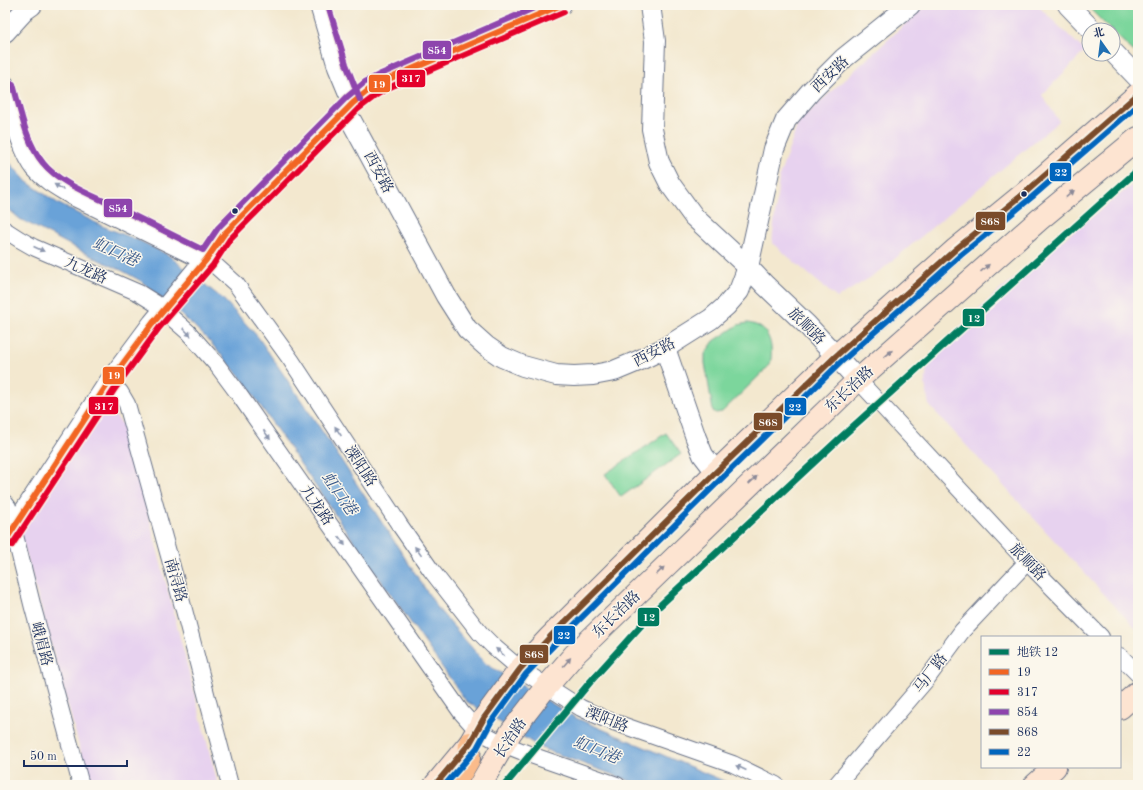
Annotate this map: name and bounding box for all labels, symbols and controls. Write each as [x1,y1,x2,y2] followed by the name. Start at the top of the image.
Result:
[1081,22,1121,62] north arrow
[1092,26,1106,40] text: 北
[422,40,452,60] line badge: 854
[427,46,447,57] text: 854
[808,53,852,96] street label: 西安路
[396,69,426,88] line badge: 317
[368,74,391,93] line badge: 19
[401,74,421,85] text: 317
[373,80,385,91] text: 19
[360,148,397,196] street label: 西安路
[1049,162,1072,182] line badge: 22
[1055,168,1067,179] text: 22
[53,183,65,190] one-way arrow
[1019,189,1029,199] unlabelled marker
[1065,190,1076,199] one-way arrow
[103,198,133,218] line badge: 854
[108,204,128,215] text: 854
[230,206,240,216] unlabelled marker
[975,211,1006,231] line badge: 868
[980,217,1000,228] text: 868
[90,234,143,271] water label: 虹口港
[33,246,44,252] one-way arrow
[62,254,110,287] street label: 九龙路
[980,263,990,273] one-way arrow
[785,304,829,348] street label: 旅顺路
[962,308,985,327] line badge: 12
[968,314,980,325] text: 12
[183,327,192,337] one-way arrow
[630,335,678,370] street label: 西安路
[882,349,893,358] one-way arrow
[822,363,877,416] street label: 东长治路
[102,366,125,385] line badge: 19
[108,371,120,382] text: 19
[88,396,119,415] line badge: 317
[784,397,807,416] line badge: 22
[94,402,114,413] text: 317
[789,403,801,414] text: 22
[753,412,783,431] line badge: 868
[758,418,778,429] text: 868
[335,425,342,437] one-way arrow
[263,429,271,440] one-way arrow
[341,443,380,490] street label: 溧阳路
[318,469,361,520] water label: 虹口港
[748,475,758,485] one-way arrow
[297,482,336,529] street label: 九龙路
[338,536,346,546] one-way arrow
[1006,540,1049,584] street label: 旅顺路
[414,546,422,556] one-way arrow
[161,556,190,604] street label: 南浔路
[655,566,665,576] one-way arrow
[589,587,644,641] street label: 东长治路
[637,607,660,627] line badge: 12
[643,613,655,624] text: 12
[27,620,56,668] street label: 峨眉路
[553,625,576,645] line badge: 22
[558,631,570,642] text: 22
[981,636,1121,768] legend
[519,644,549,664] line badge: 868
[1017,645,1058,659] text: 地铁 12
[494,647,505,656] one-way arrow
[524,650,544,661] text: 868
[910,650,951,696] street label: 马厂路
[563,657,572,667] one-way arrow
[1017,667,1031,679] text: 19
[1017,687,1038,699] text: 317
[583,703,631,736] street label: 溧阳路
[1017,706,1038,719] text: 854
[491,715,530,762] street label: 长治路
[1017,727,1038,739] text: 868
[571,733,624,768] water label: 虹口港
[24,742,127,768] scale bar
[1017,747,1031,759] text: 22
[30,750,57,763] text: 50 m
[735,765,747,771] one-way arrow

